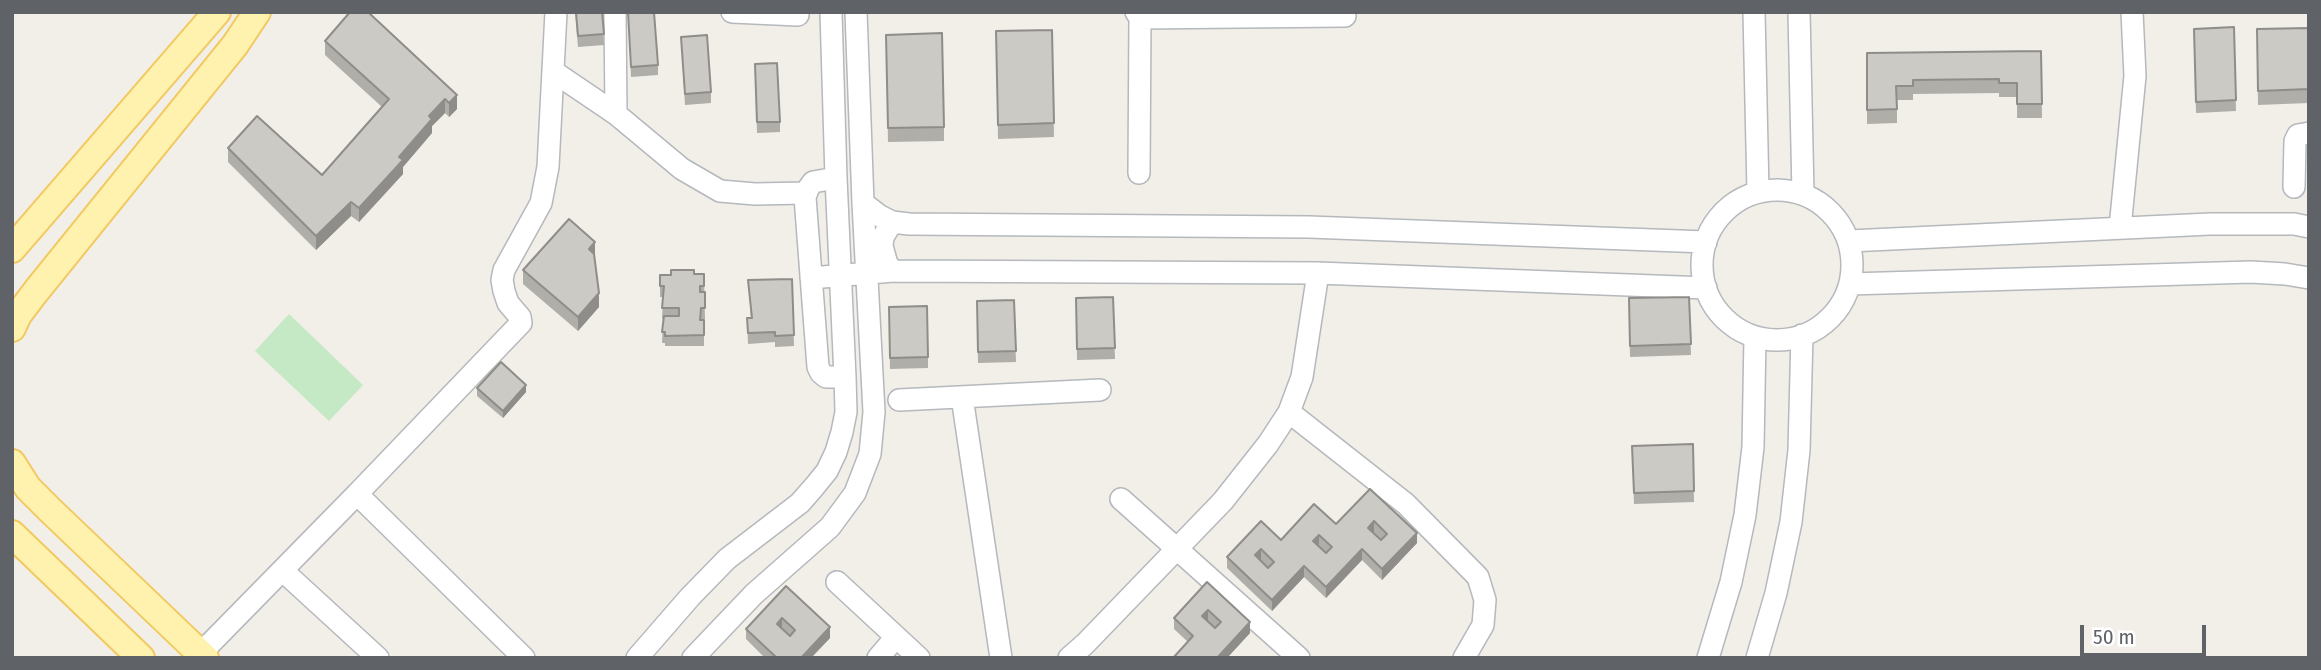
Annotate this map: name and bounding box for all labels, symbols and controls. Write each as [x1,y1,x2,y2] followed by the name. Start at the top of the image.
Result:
[2083,610,2209,654] scale bar
[2093,624,2135,650] text: 50 m

